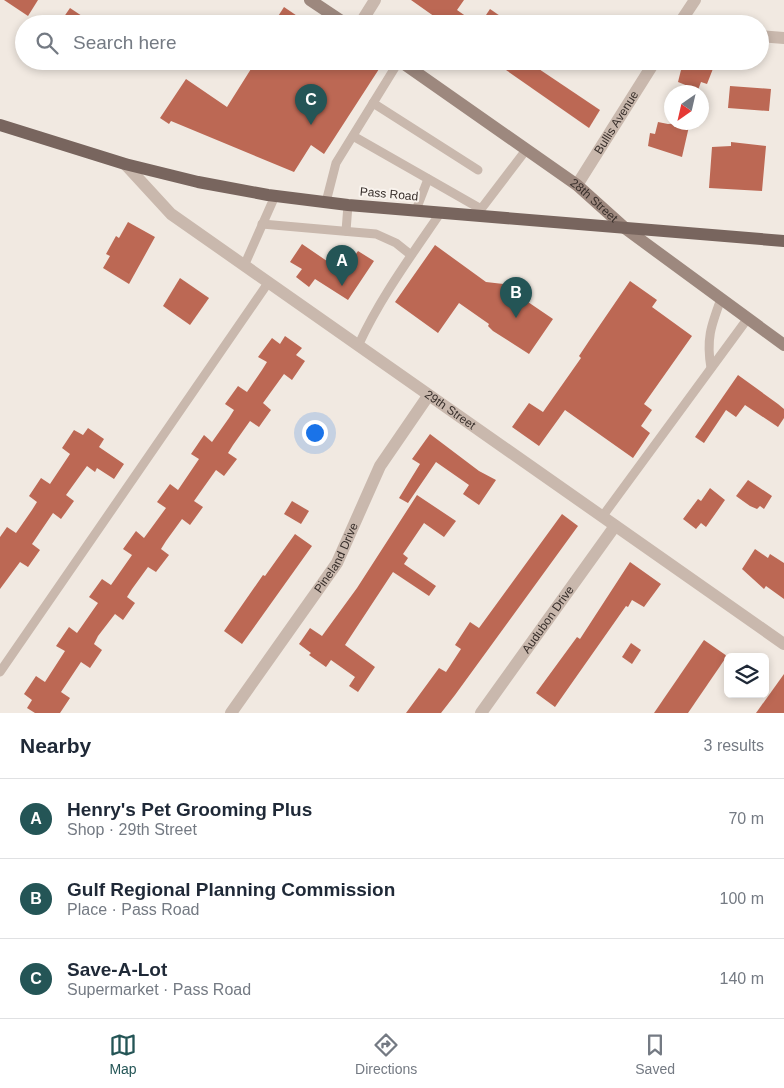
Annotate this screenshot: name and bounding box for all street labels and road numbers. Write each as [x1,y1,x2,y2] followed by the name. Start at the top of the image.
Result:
[591,88,642,157] street label: Bullis Avenue
[568,176,621,226] street label: 28th Street
[359,184,419,204] street label: Pass Road
[422,387,479,433] street label: 29th Street
[311,520,361,595] street label: Pineland Drive
[519,583,577,656] street label: Audubon Drive

